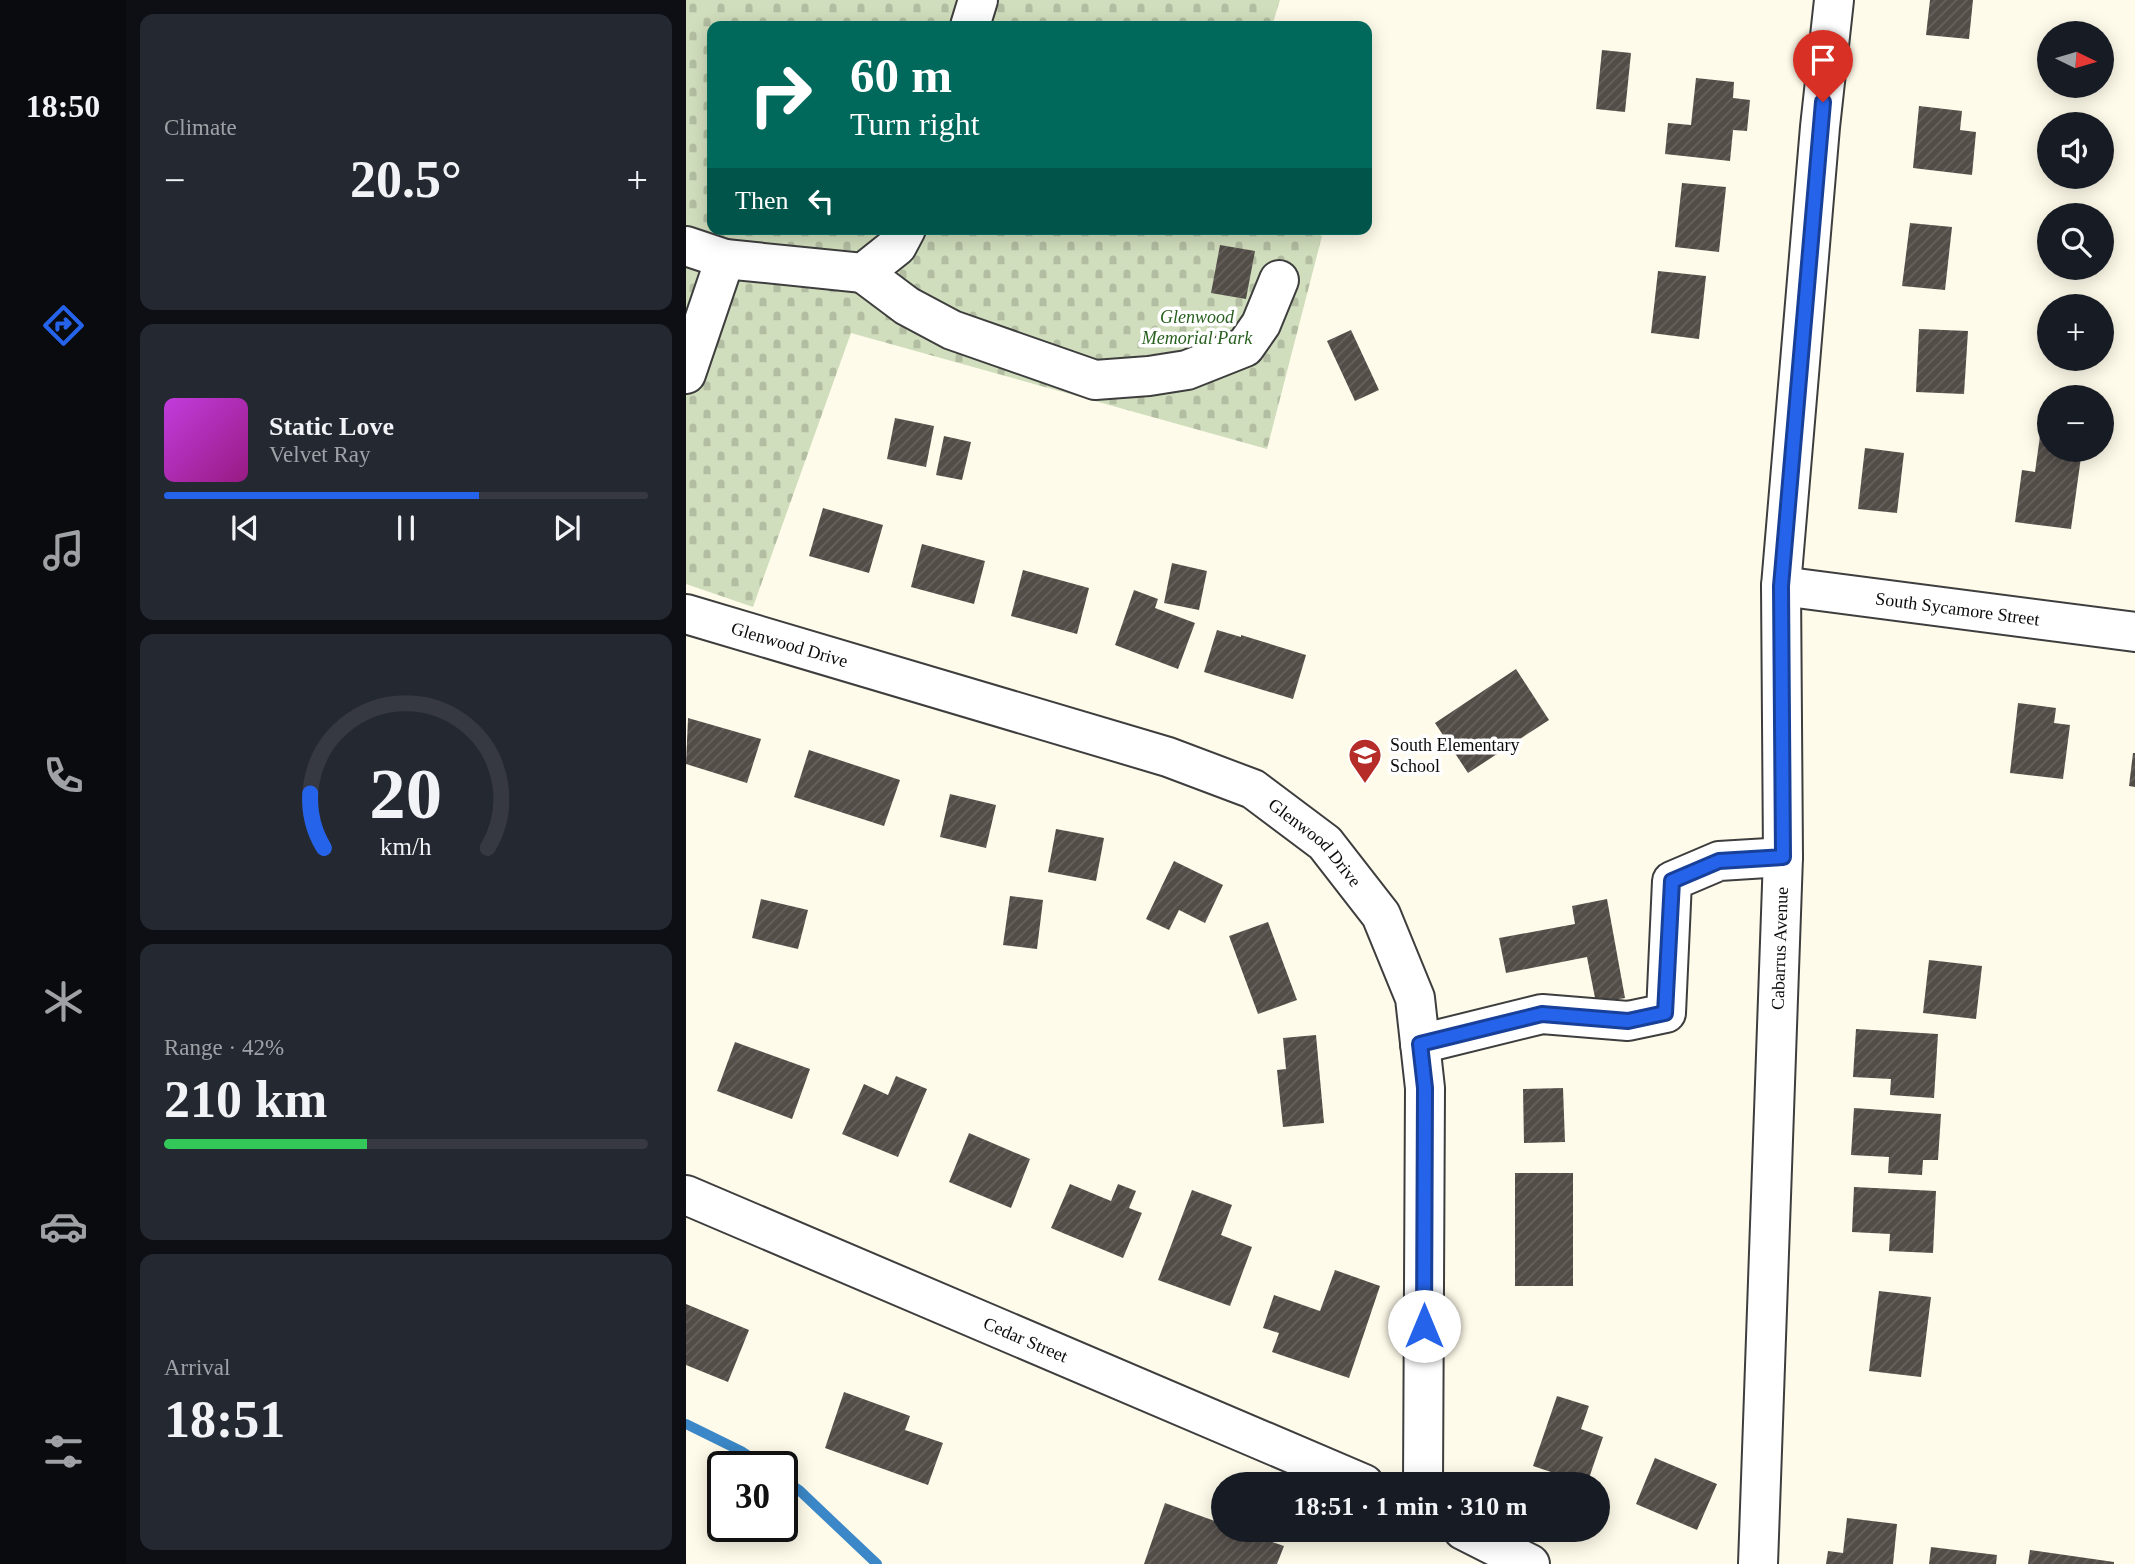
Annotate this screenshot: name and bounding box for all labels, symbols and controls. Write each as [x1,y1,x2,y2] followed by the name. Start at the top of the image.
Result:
[2037,21,2114,98] north arrow
[2037,21,2114,462] map controls
[1793,30,1853,102] pin
[1804,41,1842,79] icon: arrive
[850,48,952,103] text: 60 m
[735,49,826,140] icon: right
[26,88,100,124] text: 18:50
[850,106,980,142] text: Turn right
[2037,112,2114,189] button: sound
[164,115,237,140] text: Climate
[350,151,462,208] text: 20.5°
[164,159,185,201] text: −
[627,159,648,201] text: +
[802,182,840,220] icon: left
[735,186,788,215] text: Then
[2037,203,2114,280] button: search
[2037,294,2114,371] button: +
[39,301,88,350] icon: directions
[1141,307,1253,348] park label: Glenwood Memorial Park
[2037,385,2114,462] button: −
[269,412,394,441] text: Static Love
[269,442,371,467] text: Velvet Ray
[226,509,264,547] icon: previous
[387,509,425,547] icon: pause
[548,509,586,547] icon: next
[39,526,88,575] icon: music
[1874,588,2041,629] street label: South Sycamore Street
[729,618,850,671] street label: Glenwood Drive
[1390,735,1519,776] place label: South Elementary School
[1346,736,1384,785] school or university icon: South Elementary School
[39,751,88,800] icon: phone
[370,753,442,834] text: 20
[1265,794,1365,891] street label: Glenwood Drive
[380,833,432,860] text: km/h
[1768,886,1792,1010] street label: Cabarrus Avenue
[39,977,88,1026] icon: climate
[164,1035,284,1060] text: Range · 42%
[164,1071,327,1128] text: 210 km
[39,1202,88,1251] icon: car
[1387,1289,1461,1363] position arrow
[980,1313,1071,1366] street label: Cedar Street
[164,1355,230,1380] text: Arrival
[164,1391,285,1448] text: 18:51
[39,1427,88,1476] icon: filters
[707,1451,798,1542] speed limit sign: 30
[1294,1492,1528,1521] text: 18:51 · 1 min · 310 m

